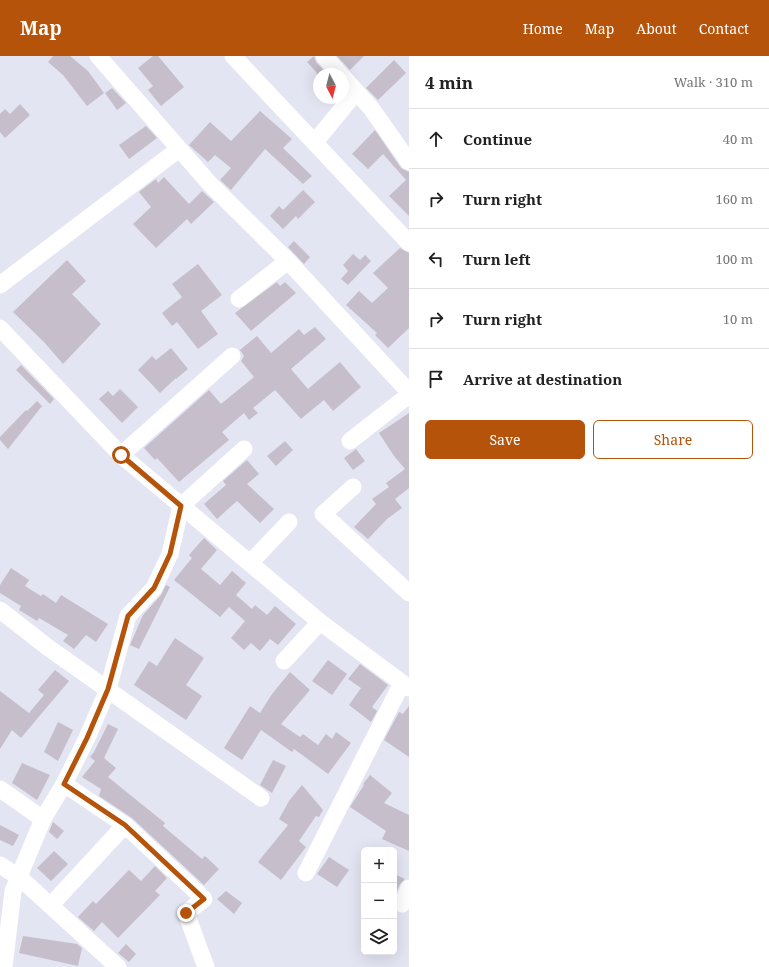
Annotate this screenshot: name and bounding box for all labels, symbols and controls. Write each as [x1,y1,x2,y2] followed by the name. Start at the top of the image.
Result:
[20,15,62,41] text: Map
[523,19,563,38] text: Home
[585,19,614,38] text: Map
[636,19,677,38] text: About
[699,19,749,38] text: Contact
[313,68,349,104] north arrow
[425,71,473,94] text: 4 min
[674,73,753,91] text: Walk · 310 m
[425,128,447,150] icon: ahead
[463,129,532,149] text: Continue
[723,130,753,148] text: 40 m
[425,188,447,210] icon: right
[463,189,542,209] text: Turn right
[716,190,753,208] text: 160 m
[425,248,447,270] icon: left
[463,249,531,269] text: Turn left
[716,250,753,268] text: 100 m
[425,308,447,330] icon: right
[463,309,542,329] text: Turn right
[723,310,753,328] text: 10 m
[425,368,447,390] icon: arrive
[463,369,622,389] text: Arrive at destination
[425,420,585,459] button: Save
[593,420,753,459] button: Share
[112,446,130,464] route start
[361,847,397,955] map controls
[361,847,397,883] button: +
[361,883,397,919] button: −
[177,904,195,922] route end
[361,919,397,955] button: layers

